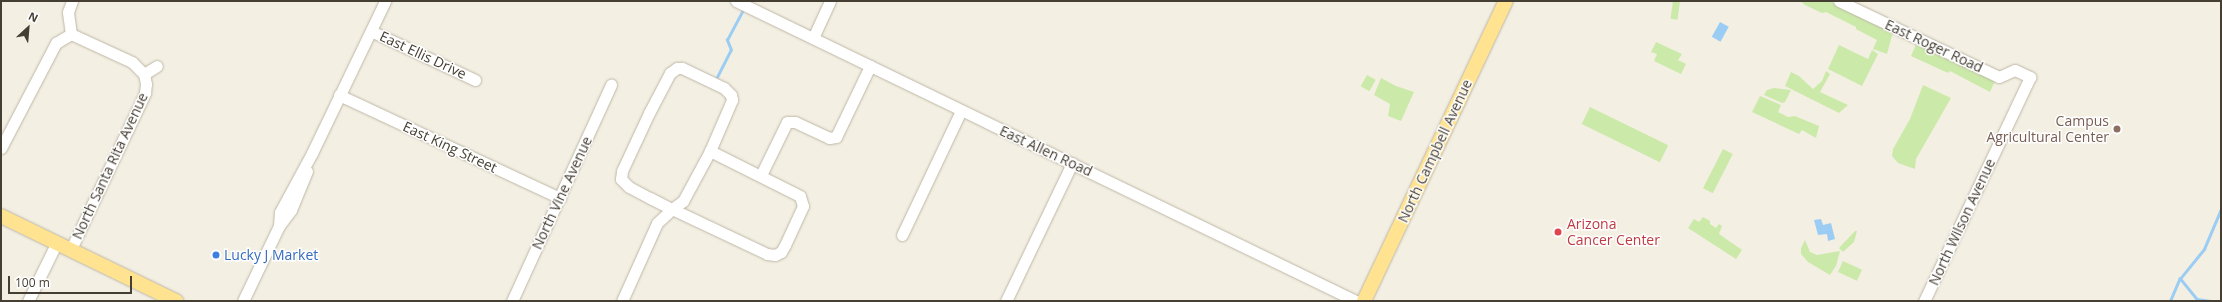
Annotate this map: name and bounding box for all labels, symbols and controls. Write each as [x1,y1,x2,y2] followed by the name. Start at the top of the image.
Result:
[8,8,48,48] north arrow
[26,8,41,25] text: N
[1882,16,1986,76] street label: East Roger Road
[377,28,469,82] street label: East Ellis Drive
[1394,77,1476,225] street label: North Campbell Avenue
[69,90,151,242] street label: North Santa Rita Avenue
[1986,113,2109,146] place label: Campus Agricultural Center
[400,118,500,176] street label: East King Street
[997,122,1095,180] street label: East Allen Road
[2112,124,2122,134] marker: Campus Agricultural Center
[528,134,596,252] street label: North Vine Avenue
[1925,156,1999,288] street label: North Wilson Avenue
[1567,216,1660,248] place label: Arizona Cancer Center
[1552,226,1564,238] marker: Arizona Cancer Center
[224,247,318,263] place label: Lucky J Market
[211,250,221,260] marker: Lucky J Market
[10,268,134,294] scale bar
[15,274,50,291] text: 100 m

